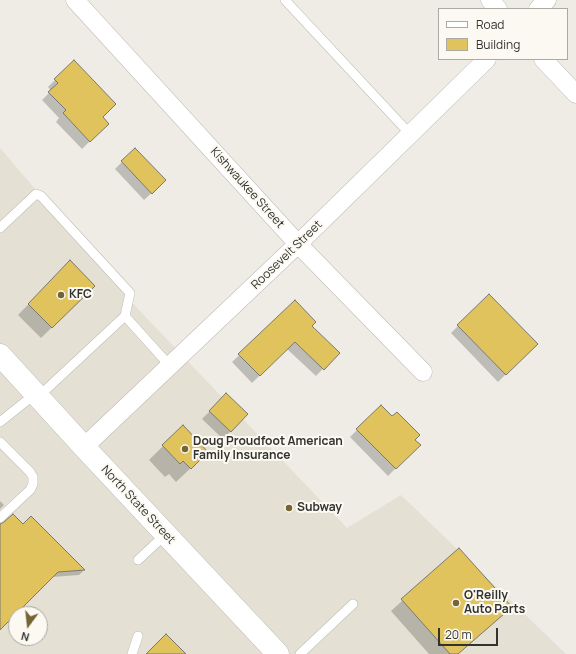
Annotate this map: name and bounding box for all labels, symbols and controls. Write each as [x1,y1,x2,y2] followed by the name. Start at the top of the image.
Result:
[438,8,568,60] legend
[476,16,504,33] text: Road
[476,36,520,53] text: Building
[207,145,287,231] street label: Kishwaukee Street
[249,218,325,292] street label: Roosevelt Street
[69,288,92,302] place label: KFC
[56,290,66,300] marker: KFC
[193,435,343,463] place label: Doug Proudfoot American Family Insurance
[180,444,190,454] marker: Doug Proudfoot American Family Insurance
[98,463,178,547] street label: North State Street
[297,501,342,515] place label: Subway
[284,503,294,513] marker: Subway
[464,589,525,617] place label: O'Reilly Auto Parts
[451,598,461,608] marker: O'Reilly Auto Parts
[8,606,48,646] north arrow
[440,620,500,646] scale bar
[445,626,472,643] text: 20 m
[19,629,31,645] text: N

